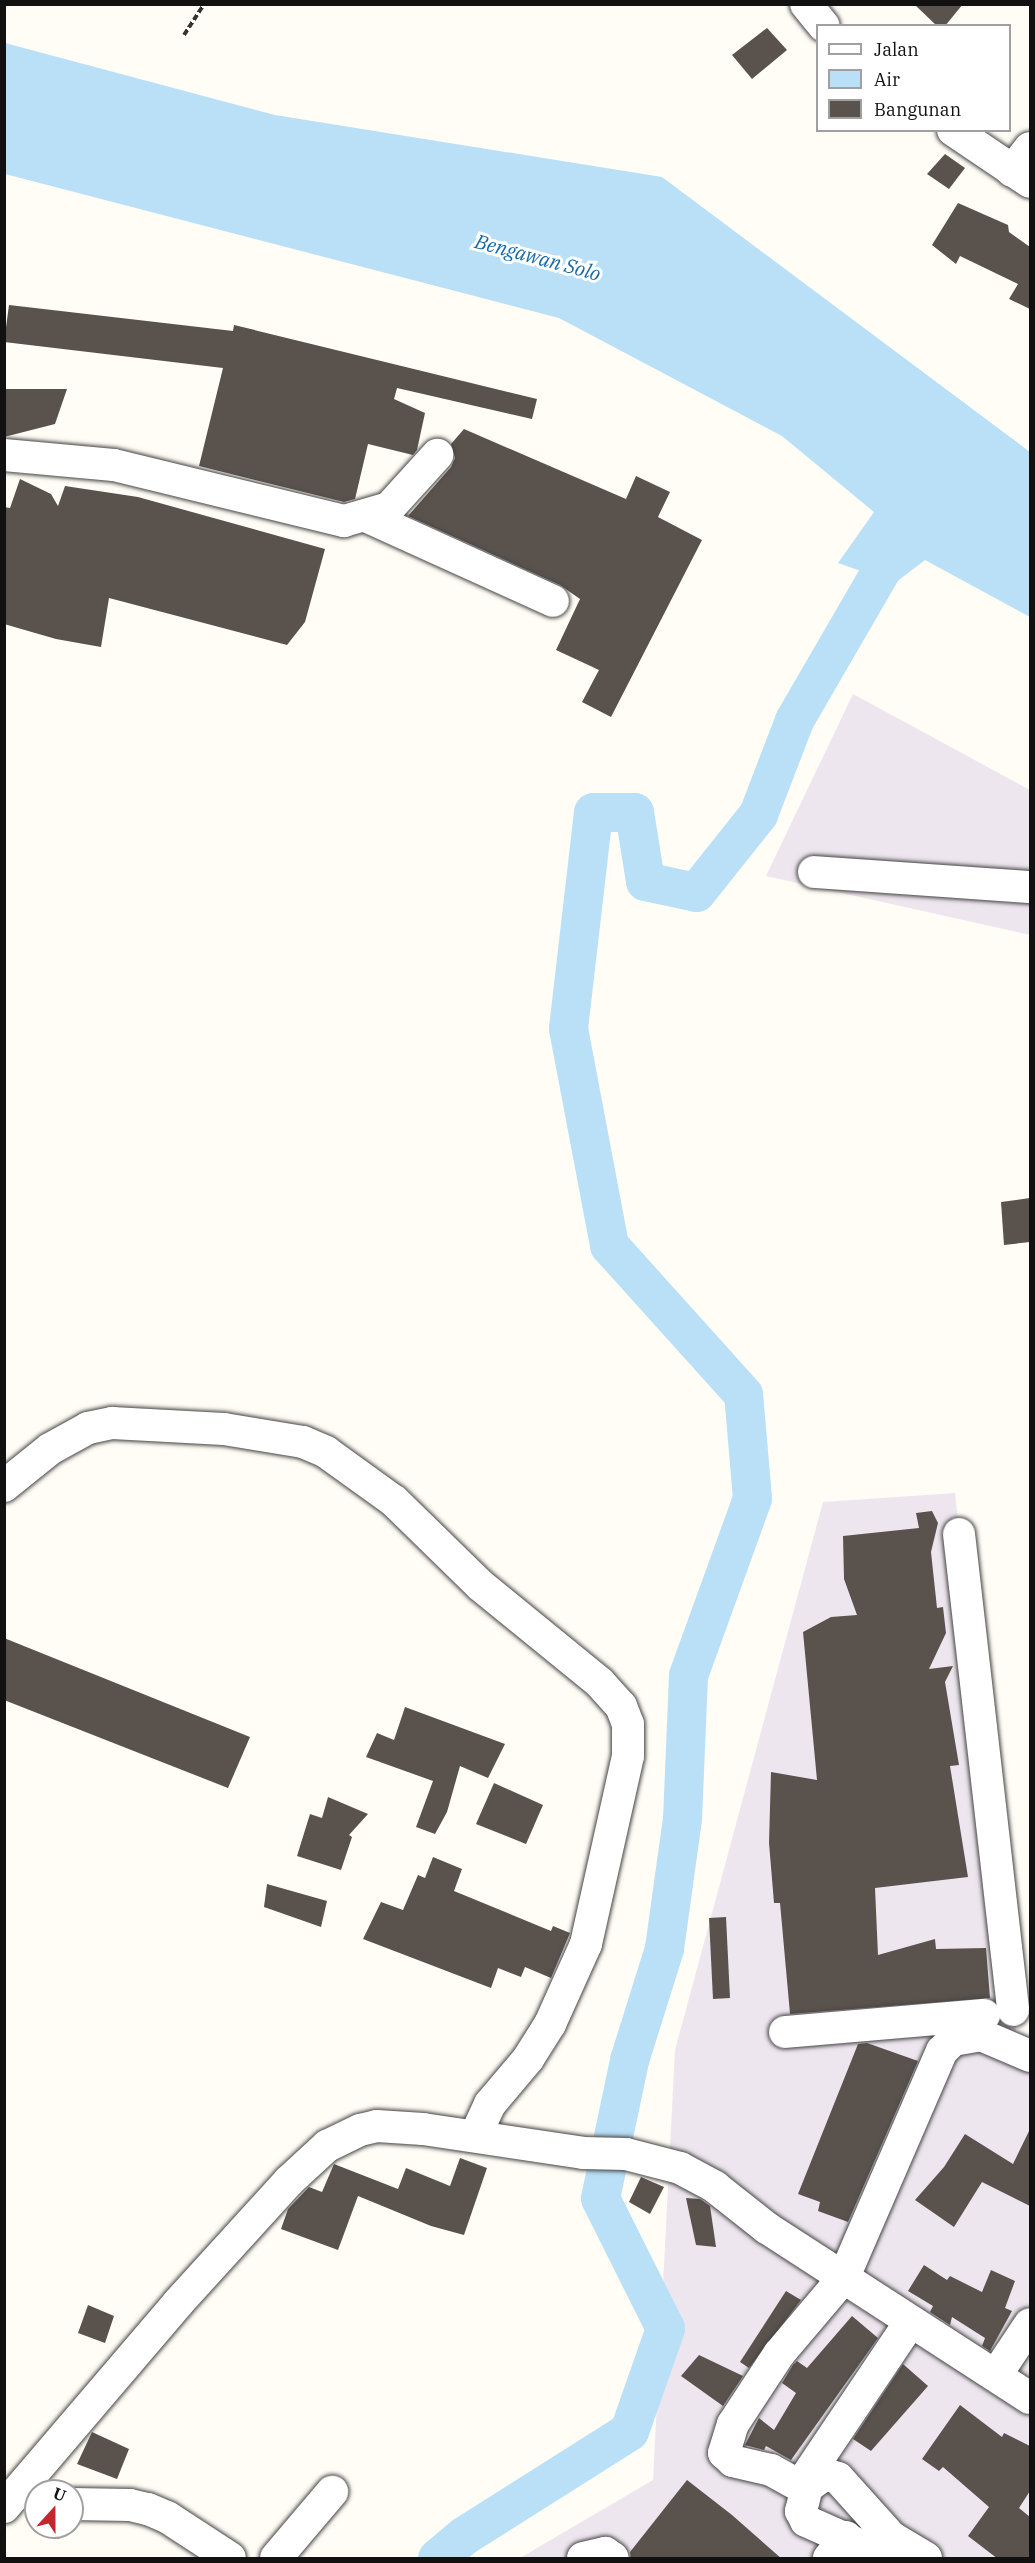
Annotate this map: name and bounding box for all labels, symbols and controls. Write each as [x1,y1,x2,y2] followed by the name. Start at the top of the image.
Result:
[816,24,1011,132] legend
[874,38,919,61] text: Jalan
[874,68,900,91] text: Air
[874,98,961,121] text: Bangunan
[473,229,603,285] water label: Bengawan Solo
[24,2479,84,2539] north arrow
[50,2483,69,2506] text: U

